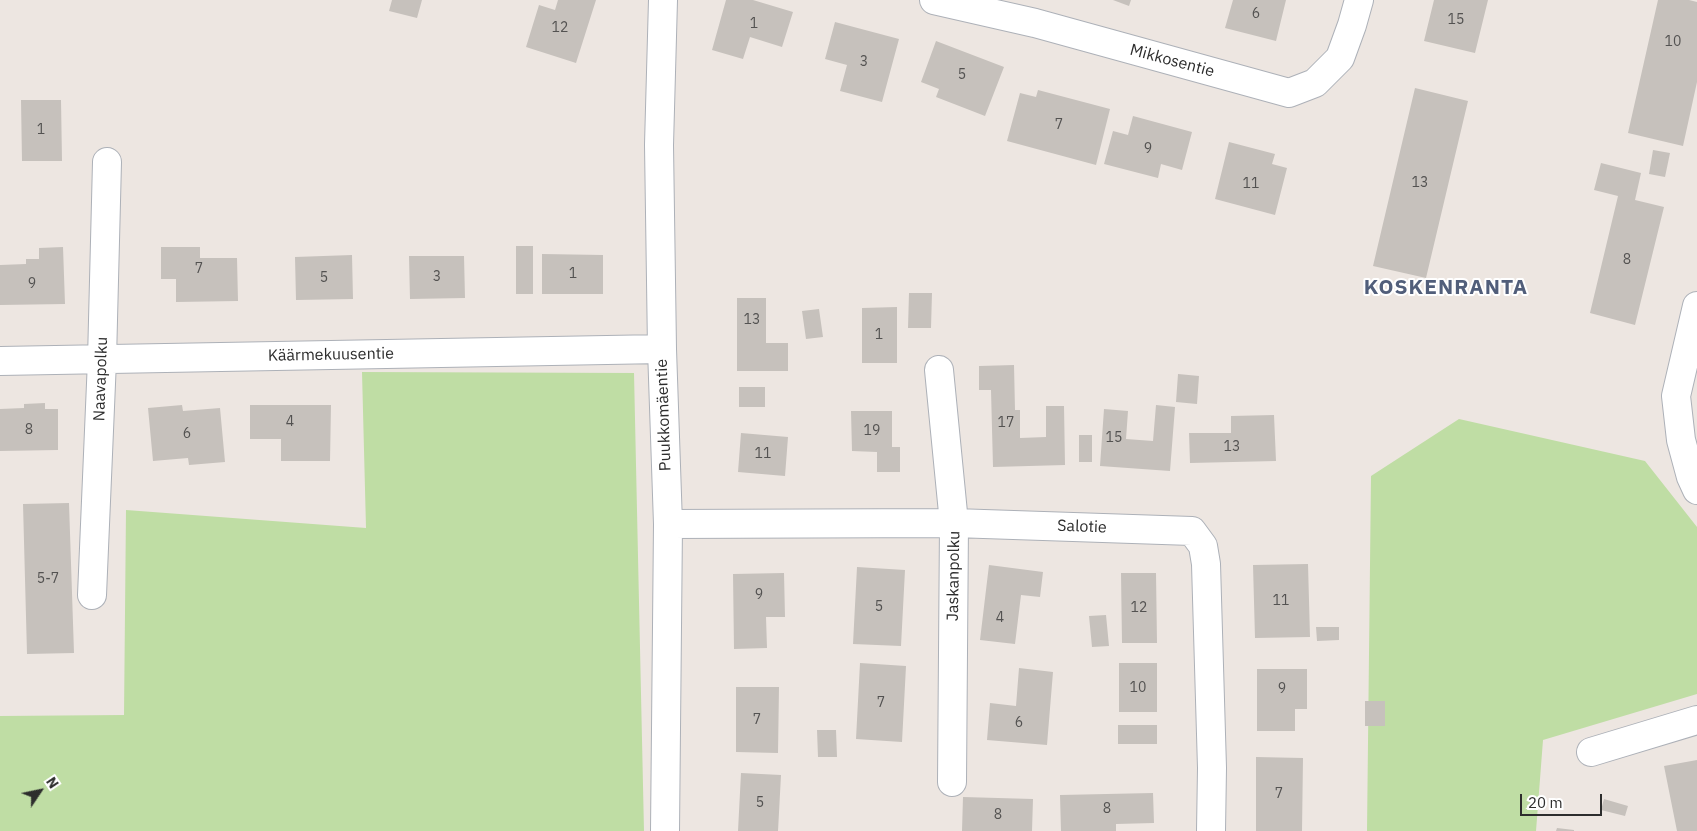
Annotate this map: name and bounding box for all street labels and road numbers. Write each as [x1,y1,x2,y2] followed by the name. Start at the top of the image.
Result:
[1128,41,1216,81] street label: Mikkosentie
[90,336,112,422] street label: Naavapolku
[268,344,394,366] street label: Käärmekuusentie
[652,359,676,471] street label: Puukkomäentie
[1057,517,1107,537] street label: Salotie
[944,531,964,621] street label: Jaskanpolku

